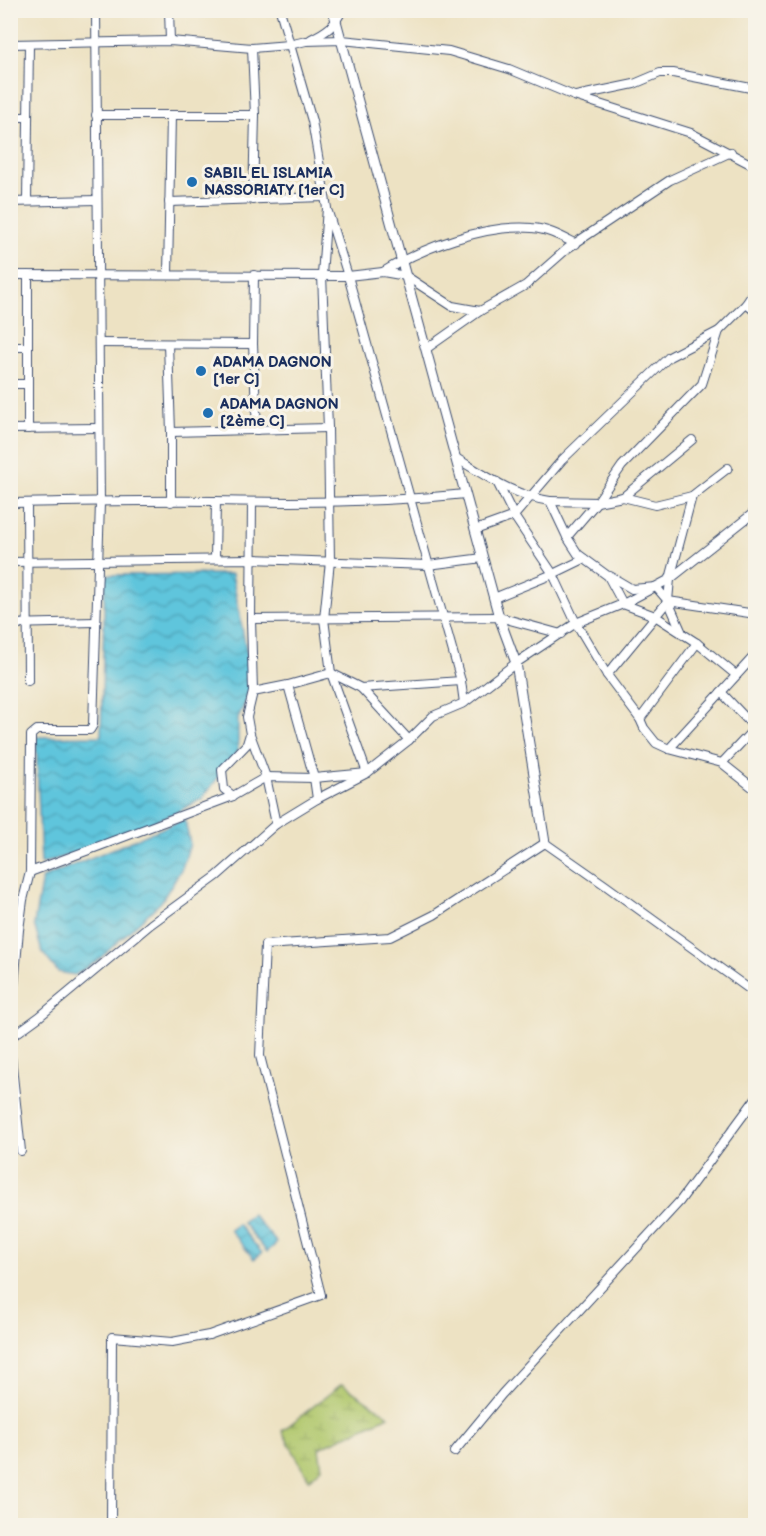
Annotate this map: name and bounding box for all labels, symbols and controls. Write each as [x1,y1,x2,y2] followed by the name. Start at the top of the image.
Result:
[204,164,345,200] place label: SABIL EL ISLAMIA NASSORIATY [1er C]
[185,175,199,189] marker: SABIL EL ISLAMIA NASSORIATY [1er C]
[212,353,332,389] place label: ADAMA DAGNON [1er C]
[194,364,208,378] marker: ADAMA DAGNON [1er C]
[219,395,339,431] place label: ADAMA DAGNON [2ème C]
[201,406,215,420] marker: ADAMA DAGNON [2ème C]

